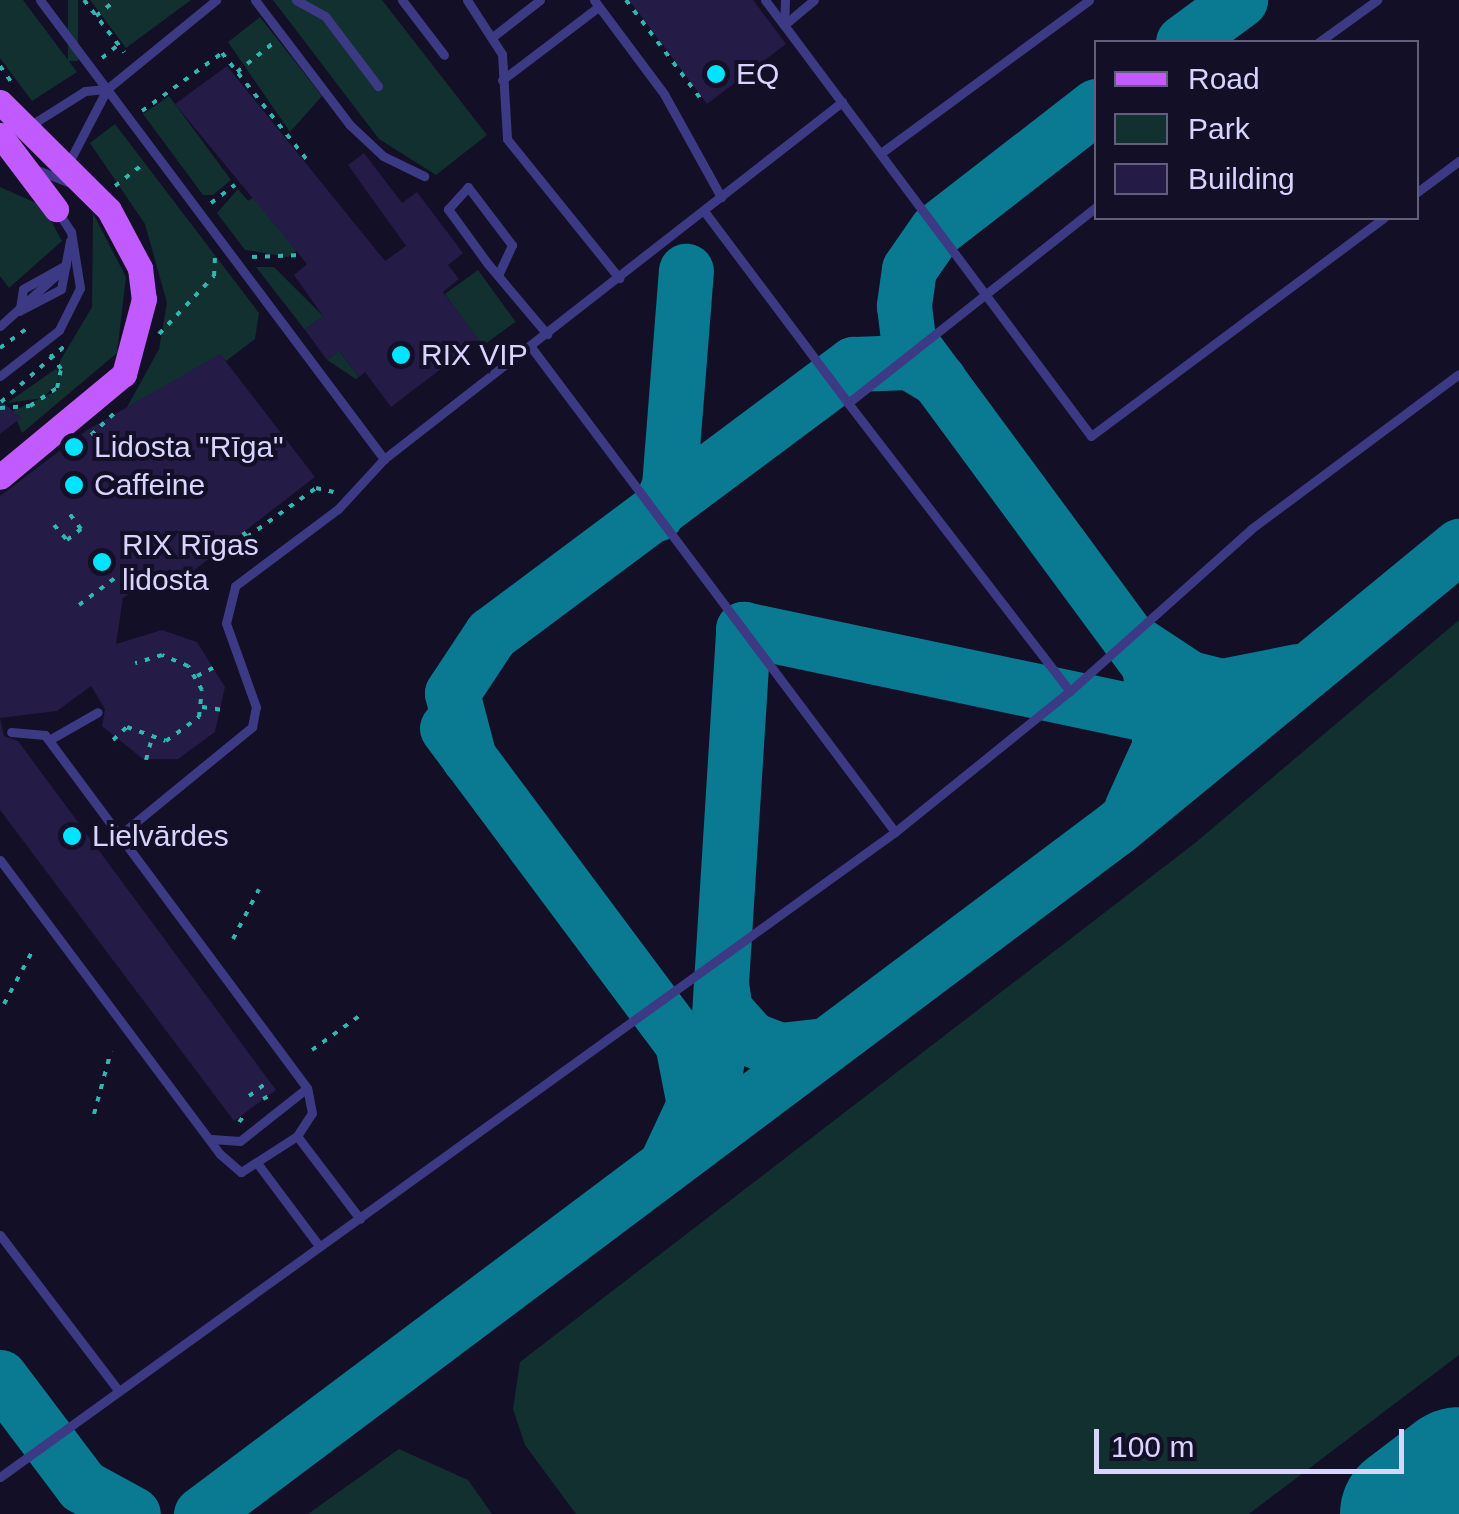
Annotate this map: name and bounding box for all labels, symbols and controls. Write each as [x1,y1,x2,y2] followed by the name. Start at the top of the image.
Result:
[1094,40,1419,220] legend
[736,56,779,92] place label: EQ
[1188,62,1260,95] text: Road
[705,63,727,85] marker: EQ
[1188,112,1250,145] text: Park
[1188,162,1295,195] text: Building
[421,337,528,373] place label: RIX VIP
[390,344,412,366] marker: RIX VIP
[94,429,284,465] place label: Lidosta "Rīga"
[63,436,85,458] marker: Lidosta "Rīga"
[94,467,205,503] place label: Caffeine
[63,474,85,496] marker: Caffeine
[122,527,259,598] place label: RIX Rīgas lidosta
[91,551,113,573] marker: RIX Rīgas lidosta
[92,818,229,854] place label: Lielvārdes
[61,825,83,847] marker: Lielvārdes
[1099,1409,1409,1471] scale bar
[1111,1430,1194,1463] text: 100 m

